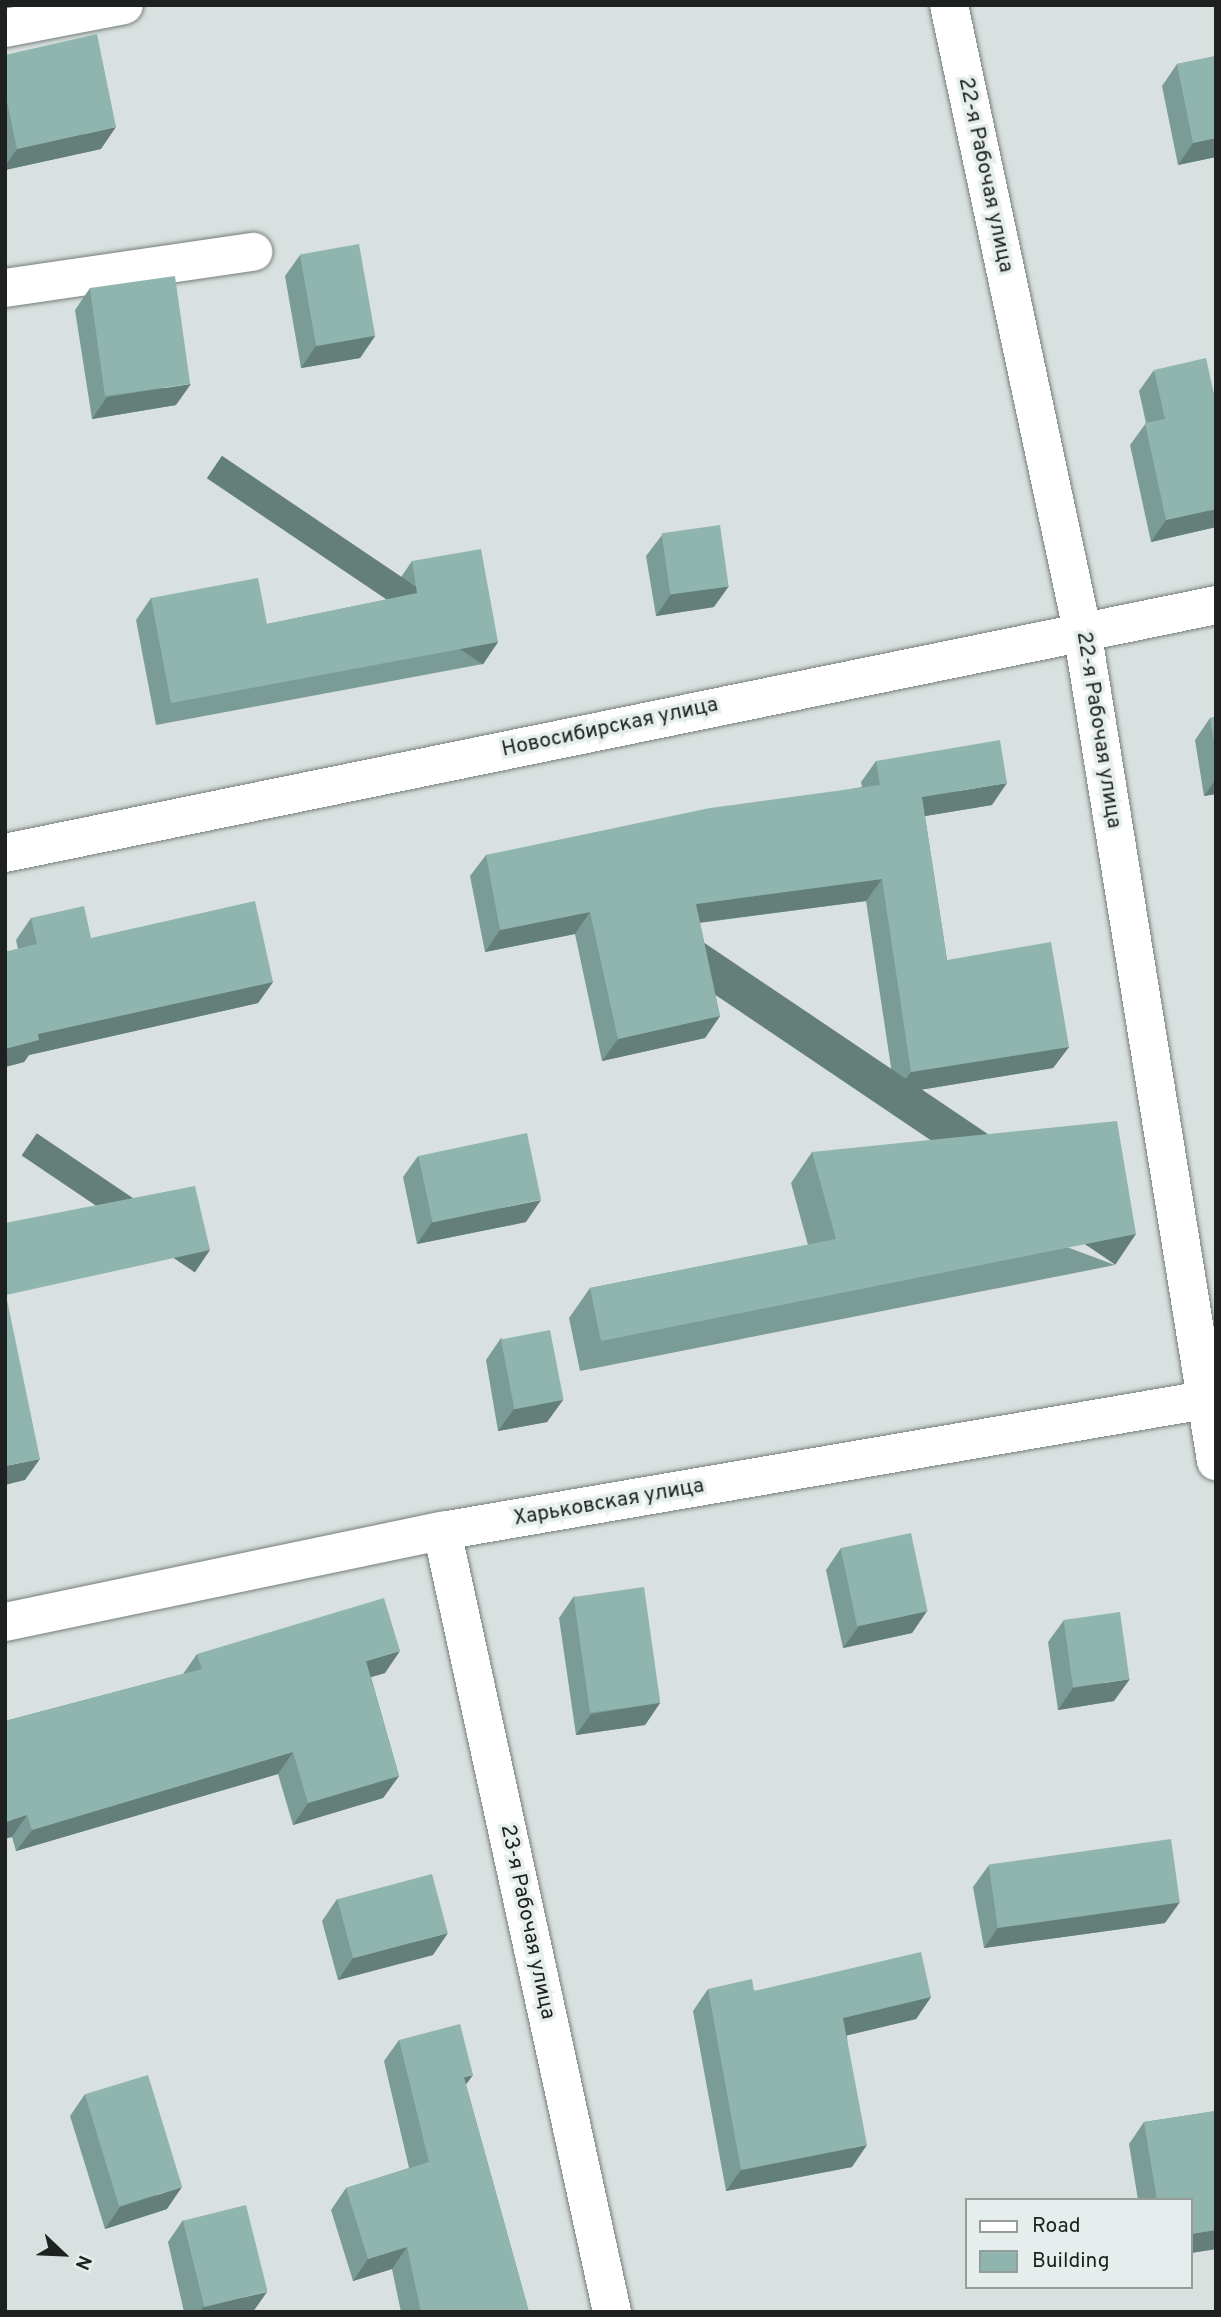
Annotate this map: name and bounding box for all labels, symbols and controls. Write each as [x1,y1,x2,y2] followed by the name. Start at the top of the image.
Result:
[952,75,1018,275] street label: 22-я Рабочая улица
[1070,630,1126,830] street label: 22-я Рабочая улица
[500,693,720,763] street label: Новосибирская улица
[512,1474,706,1532] street label: Харьковская улица
[494,1822,560,2022] street label: 23-я Рабочая улица
[965,2198,1193,2289] legend
[1032,2213,1081,2240] text: Road
[28,2219,98,2289] north arrow
[1032,2248,1110,2275] text: Building
[69,2251,96,2273] text: N

